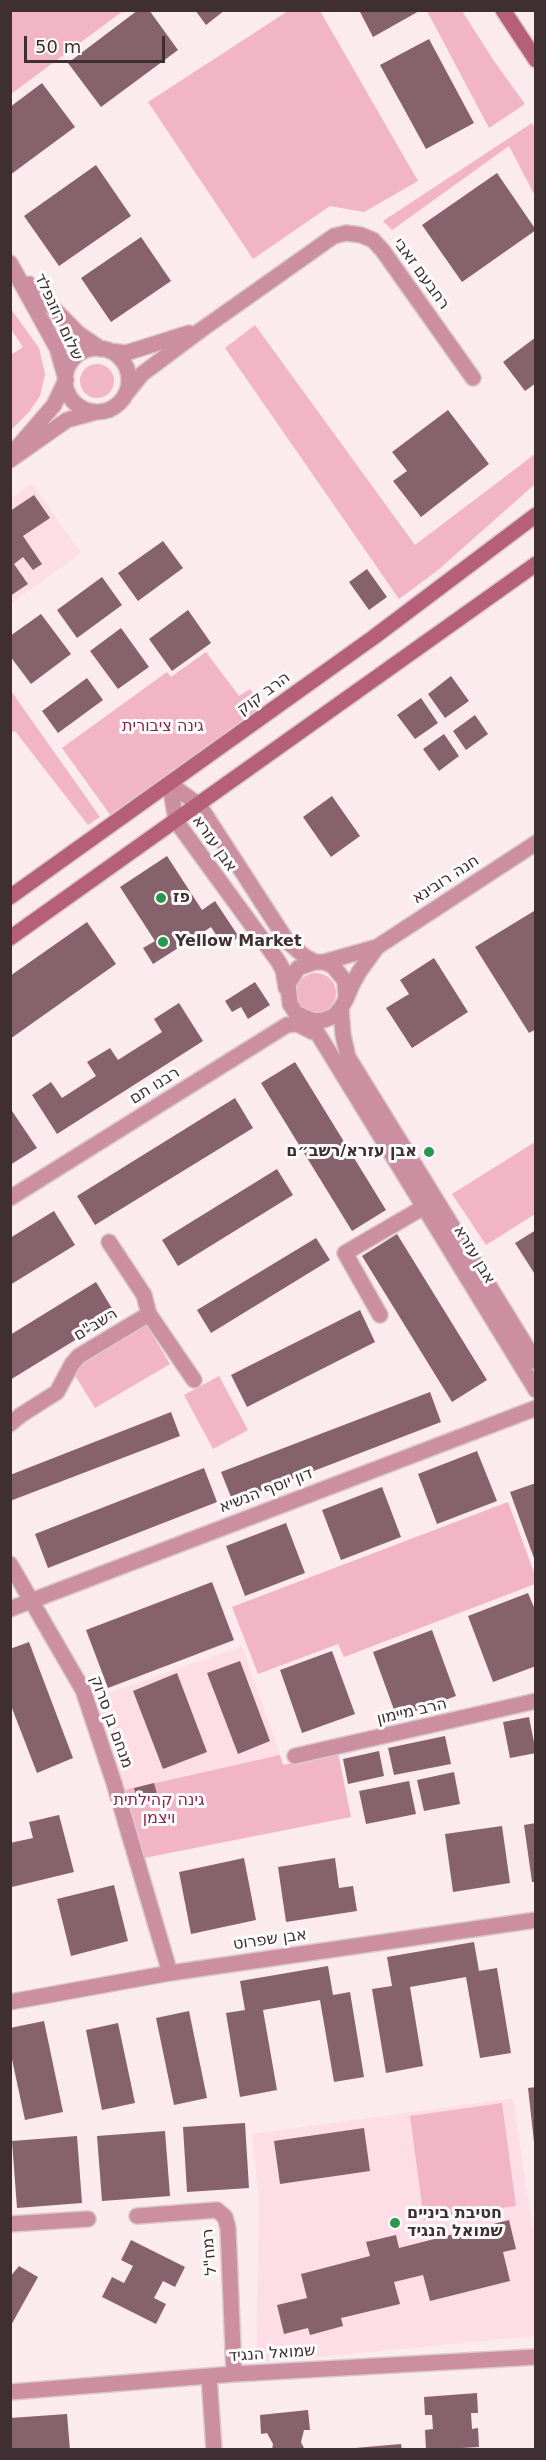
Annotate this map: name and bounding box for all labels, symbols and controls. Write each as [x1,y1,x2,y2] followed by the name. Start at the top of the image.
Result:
[27,24,168,62] scale bar
[35,36,81,57] text: 50 m
[389,235,453,313] street label: רחבעם זאבי
[30,271,86,363] street label: שלום רוזנפלד
[234,668,294,720] street label: הרב קוק
[122,717,204,737] park label: גינה ציבורית
[188,812,240,876] street label: אבן עזרא
[409,851,483,909] street label: חנה רובינא
[173,888,190,908] place label: פז
[154,891,168,905] marker: פז
[175,932,302,952] place label: Yellow Market
[156,935,170,949] marker: Yellow Market
[126,1063,184,1109] street label: רבנו תם
[286,1142,417,1162] place label: אבן עזרא/רשב״ם
[422,1145,436,1159] marker: אבן עזרא/רשב״ם
[449,1222,499,1288] street label: אבן עזרא
[71,1305,121,1345] street label: רשב"ם
[217,1464,315,1518] street label: דון יוסף הנשיא
[85,1673,137,1771] street label: מנחם בן סרוק
[375,1695,449,1729] street label: הרב מיימון
[113,1791,205,1829] park label: גינה קהילתית ויצמן
[232,1925,308,1955] street label: אבן שפרוט
[407,2204,503,2242] place label: חטיבת ביניים שמואל הנגיד
[388,2216,402,2230] marker: חטיבת ביניים שמואל הנגיד
[198,2228,222,2276] street label: רמח"ל
[228,2341,316,2367] street label: שמואל הנגיד

